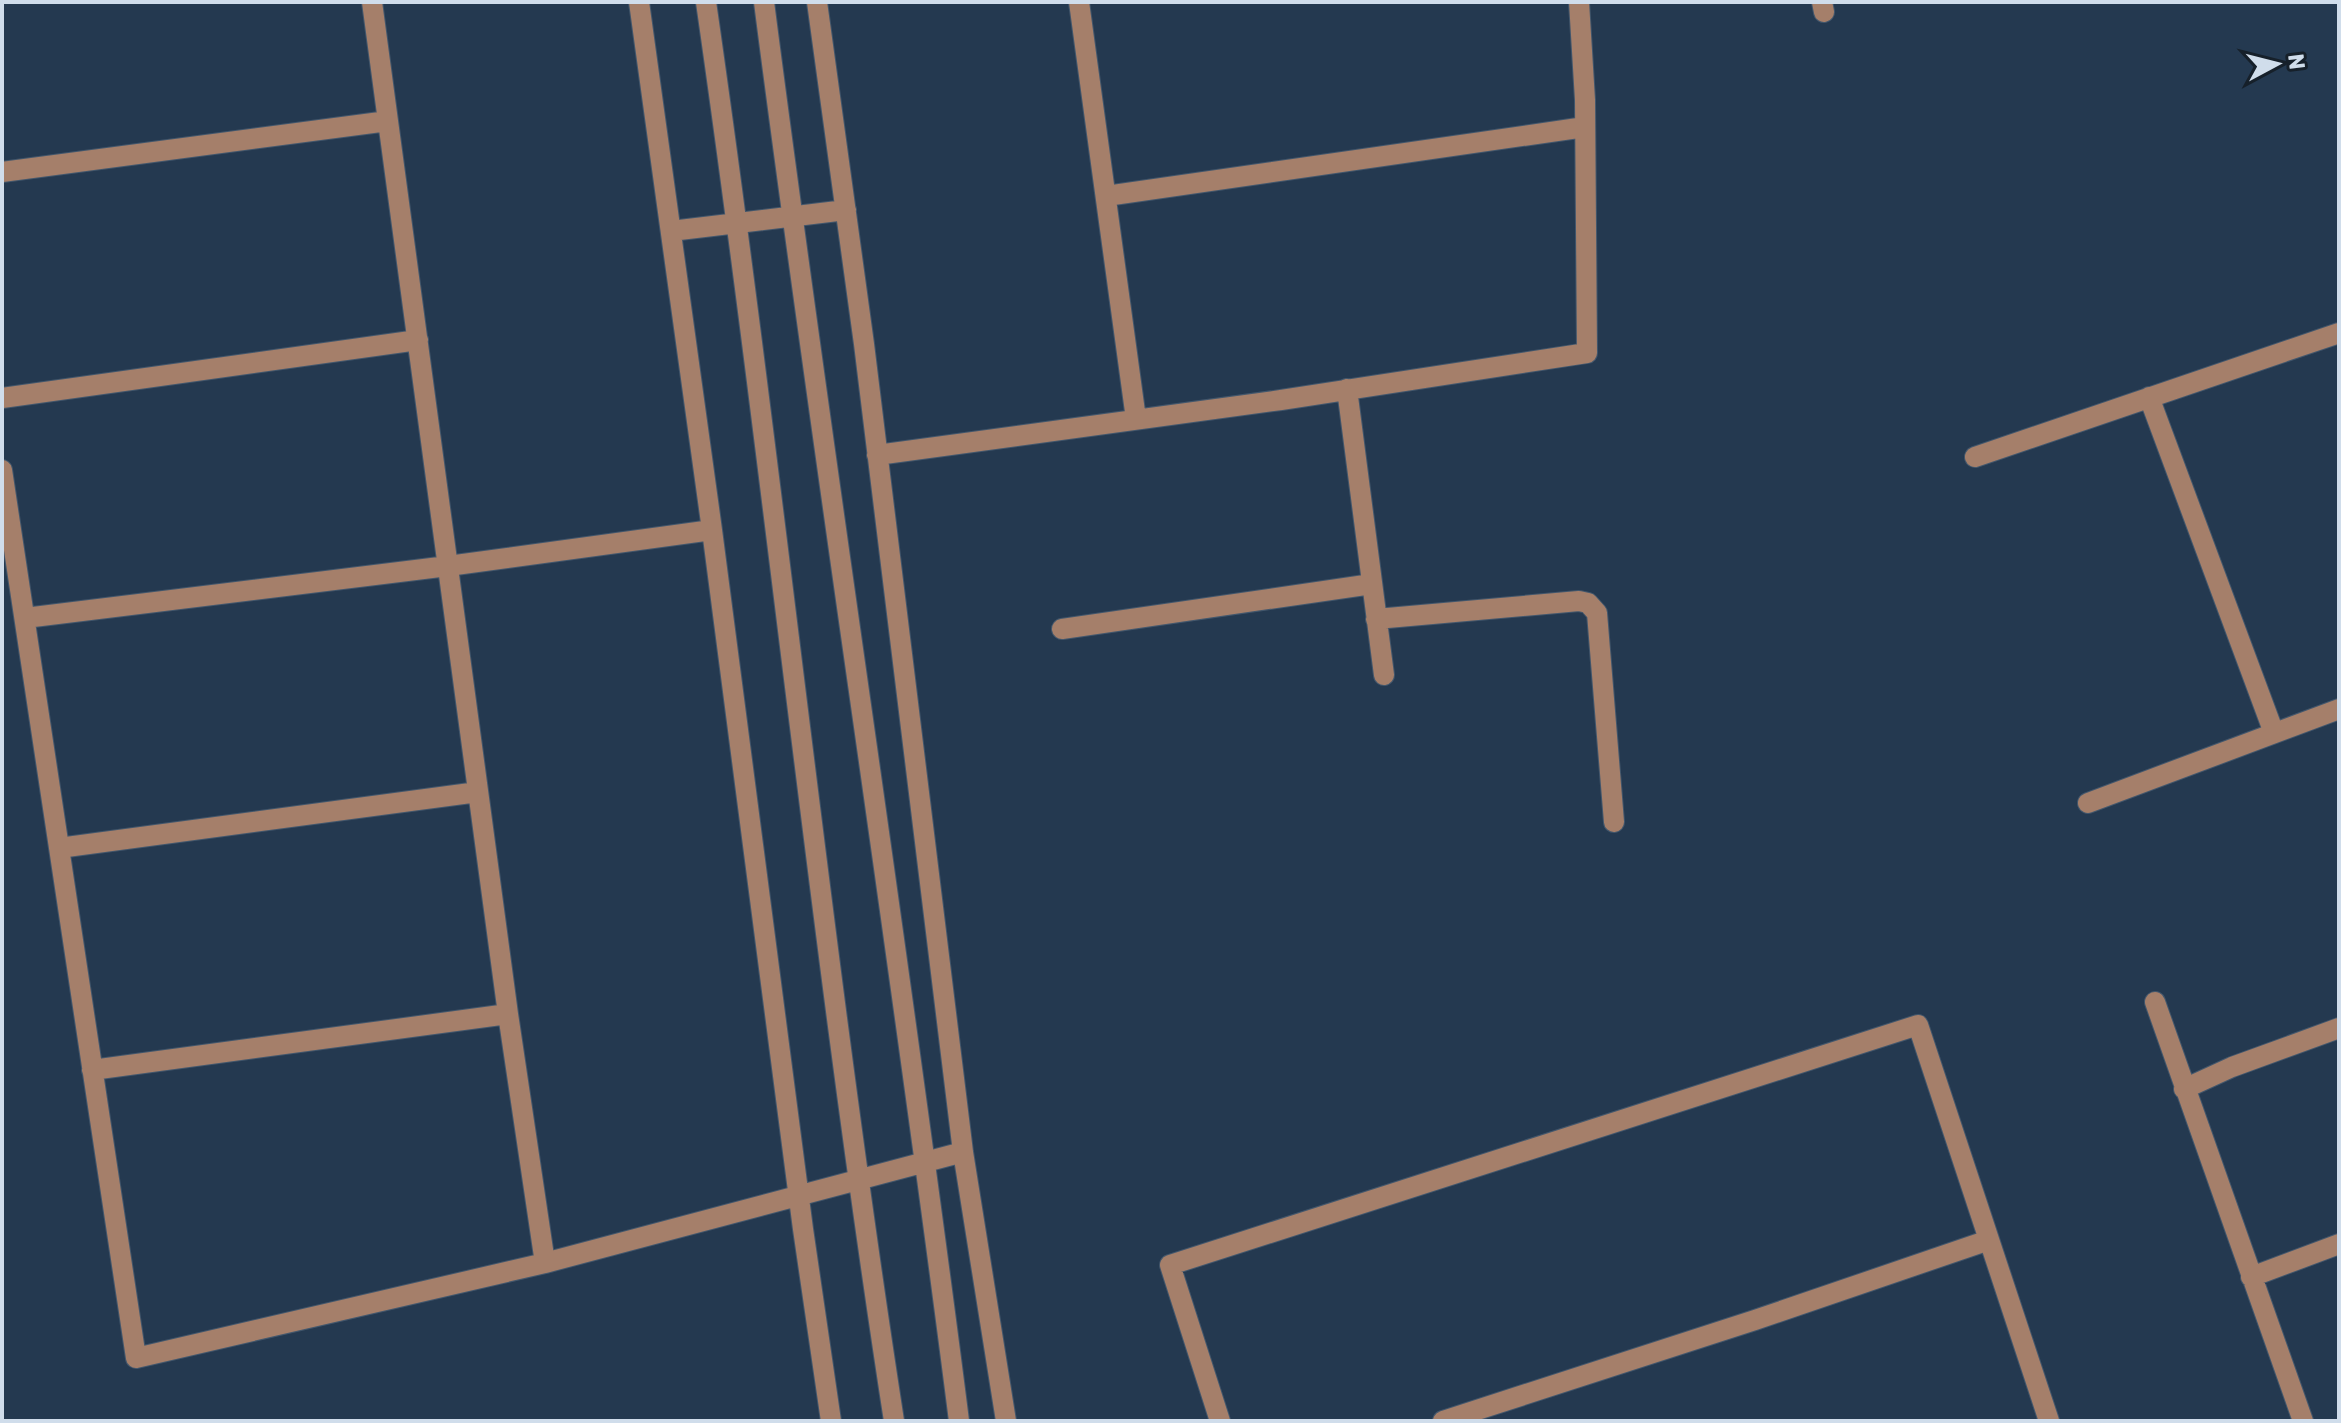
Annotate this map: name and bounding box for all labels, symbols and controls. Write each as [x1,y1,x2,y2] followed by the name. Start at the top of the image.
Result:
[2237,24,2317,104] north arrow
[2282,52,2311,71] text: N

